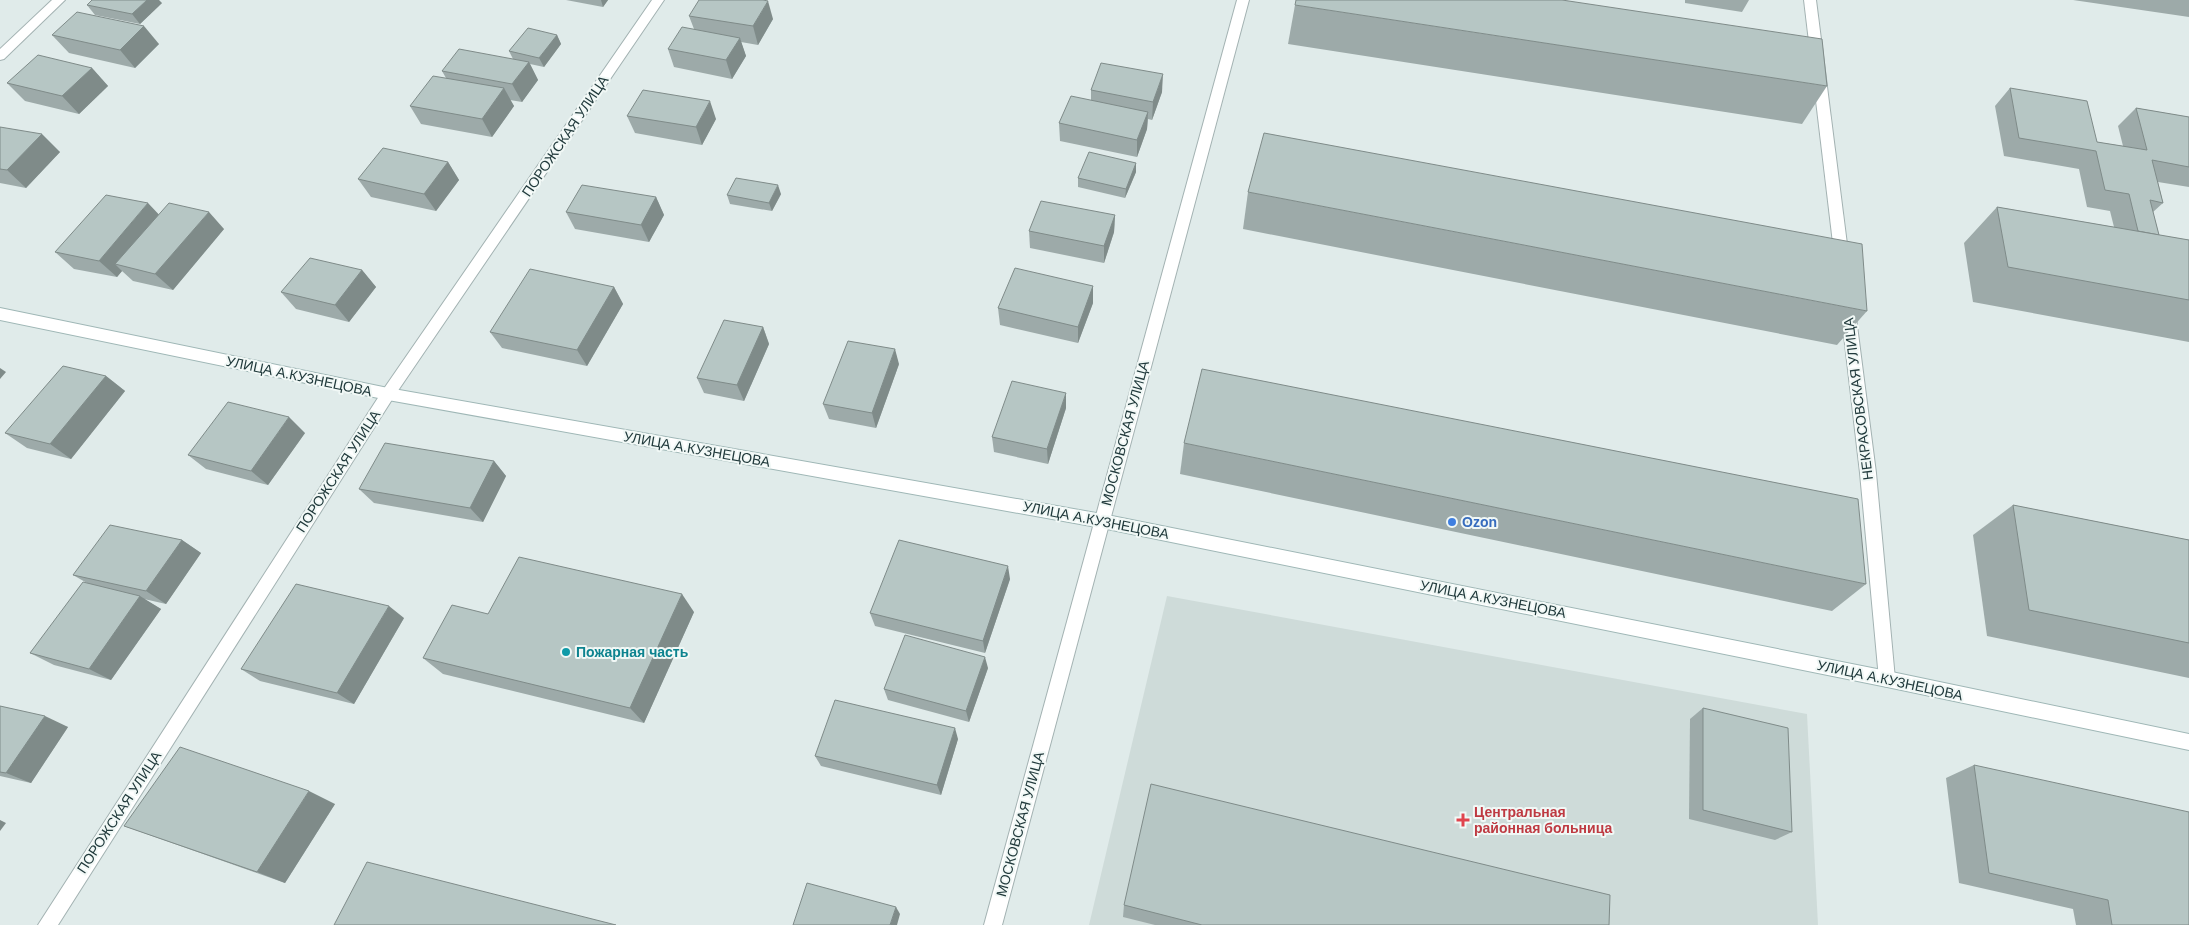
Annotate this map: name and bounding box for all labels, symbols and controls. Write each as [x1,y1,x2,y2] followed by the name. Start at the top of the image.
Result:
[519,72,612,199] street label: ПОРОЖСКАЯ УЛИЦА
[1840,316,1876,481] street label: НЕКРАСОВСКАЯ УЛИЦА
[225,353,374,399] street label: УЛИЦА А.КУЗНЕЦОВА
[1098,358,1152,507] street label: МОСКОВСКАЯ УЛИЦА
[293,406,384,535] street label: ПОРОЖСКАЯ УЛИЦА
[623,428,772,470] street label: УЛИЦА А.КУЗНЕЦОВА
[1022,498,1171,542] street label: УЛИЦА А.КУЗНЕЦОВА
[1462,514,1497,530] place label: Ozon
[1446,516,1458,528] marker: Ozon
[1419,577,1568,621] street label: УЛИЦА А.КУЗНЕЦОВА
[576,644,689,660] place label: Пожарная часть
[560,646,572,658] marker: Пожарная часть
[1816,657,1965,703] street label: УЛИЦА А.КУЗНЕЦОВА
[74,747,165,876] street label: ПОРОЖСКАЯ УЛИЦА
[993,749,1047,898] street label: МОСКОВСКАЯ УЛИЦА
[1474,804,1612,836] place label: Центральная районная больница
[1456,813,1470,827] marker: Центральная районная больница

